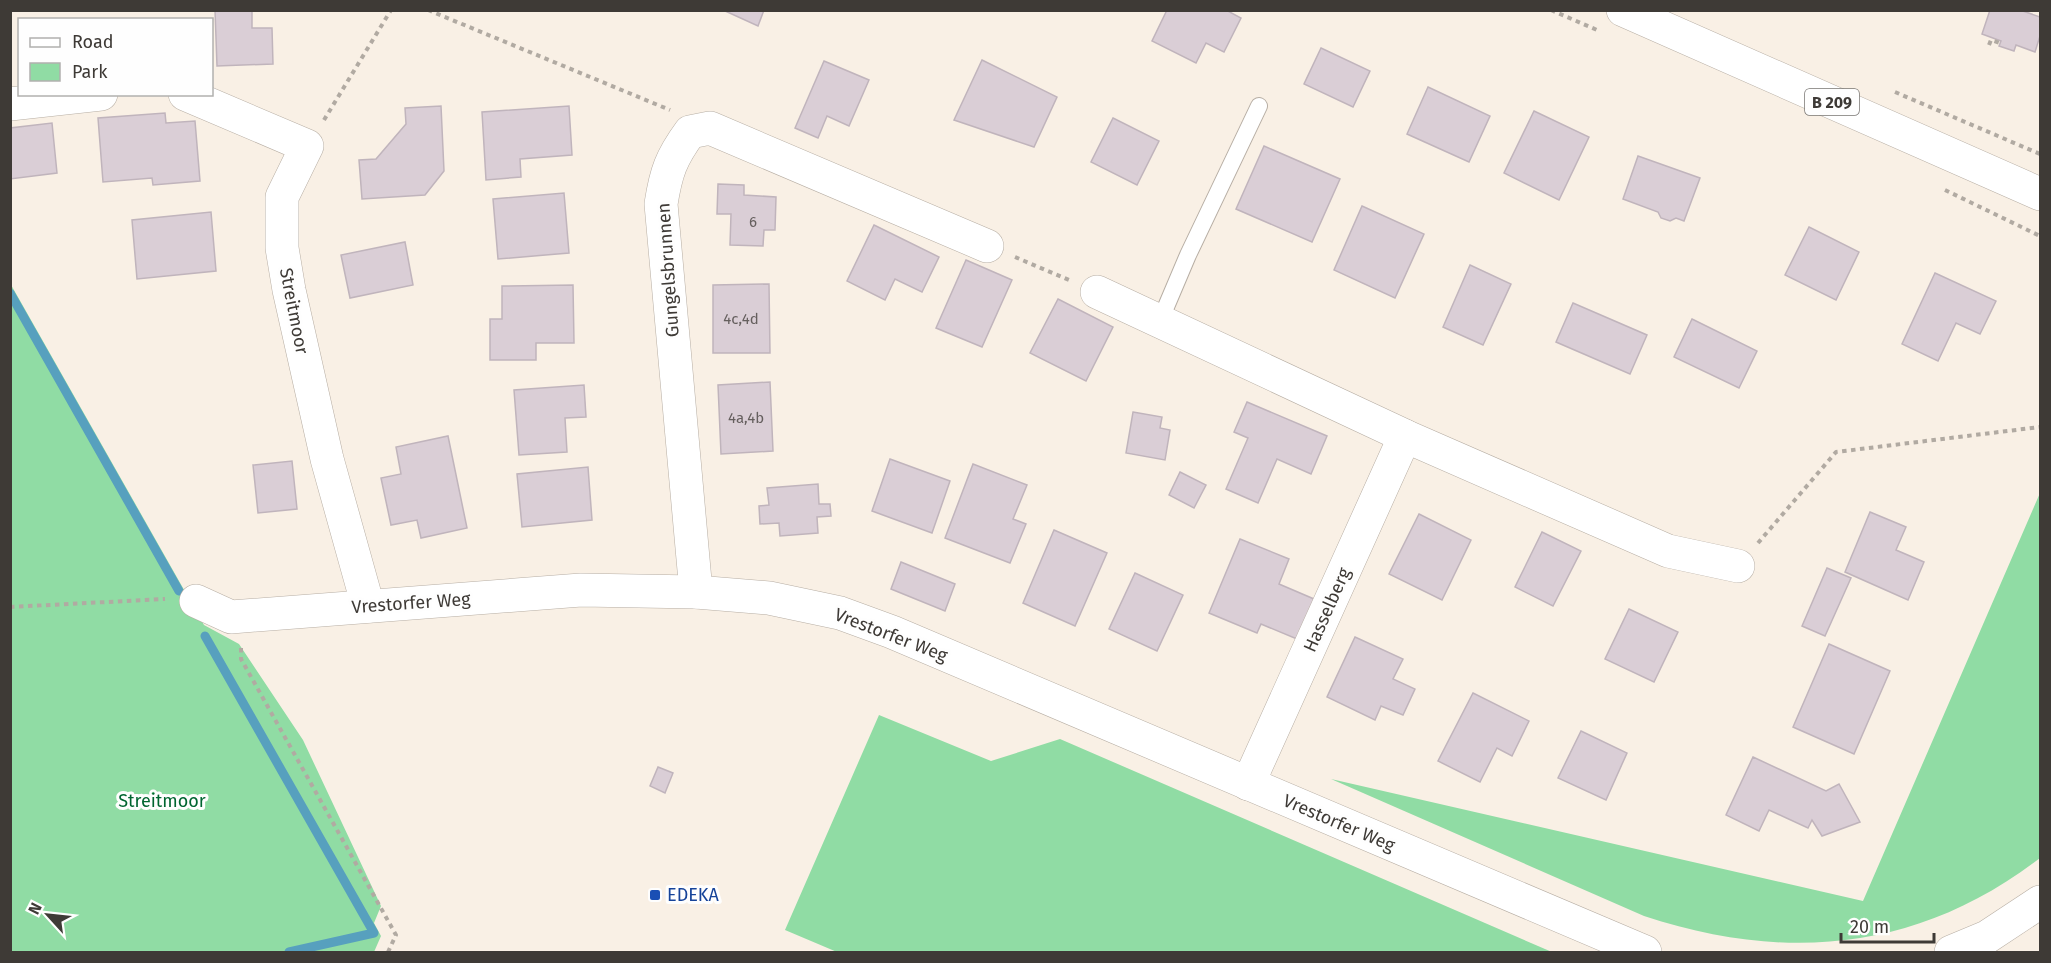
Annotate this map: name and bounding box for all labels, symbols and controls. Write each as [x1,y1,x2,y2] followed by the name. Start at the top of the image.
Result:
[18,18,213,96] legend
[72,31,114,53] text: Road
[72,61,108,83] text: Park
[1805,89,1859,115] road number: B 209
[652,202,684,338] street label: Gungelsbrunnen
[749,213,757,231] house number: 6
[275,266,313,356] street label: Streitmoor
[723,310,759,328] house number: 4c,4d
[728,409,764,427] house number: 4a,4b
[1299,564,1356,656] street label: Hasselberg
[351,588,472,618] street label: Vrestorfer Weg
[831,603,951,667] street label: Vrestorfer Weg
[118,790,206,812] park label: Streitmoor
[1280,790,1399,857] street label: Vrestorfer Weg
[667,884,719,906] place label: EDEKA
[18,885,78,945] north arrow
[648,888,662,902] marker: EDEKA
[24,899,46,917] text: N
[1841,906,1934,944] scale bar
[1850,916,1889,938] text: 20 m

